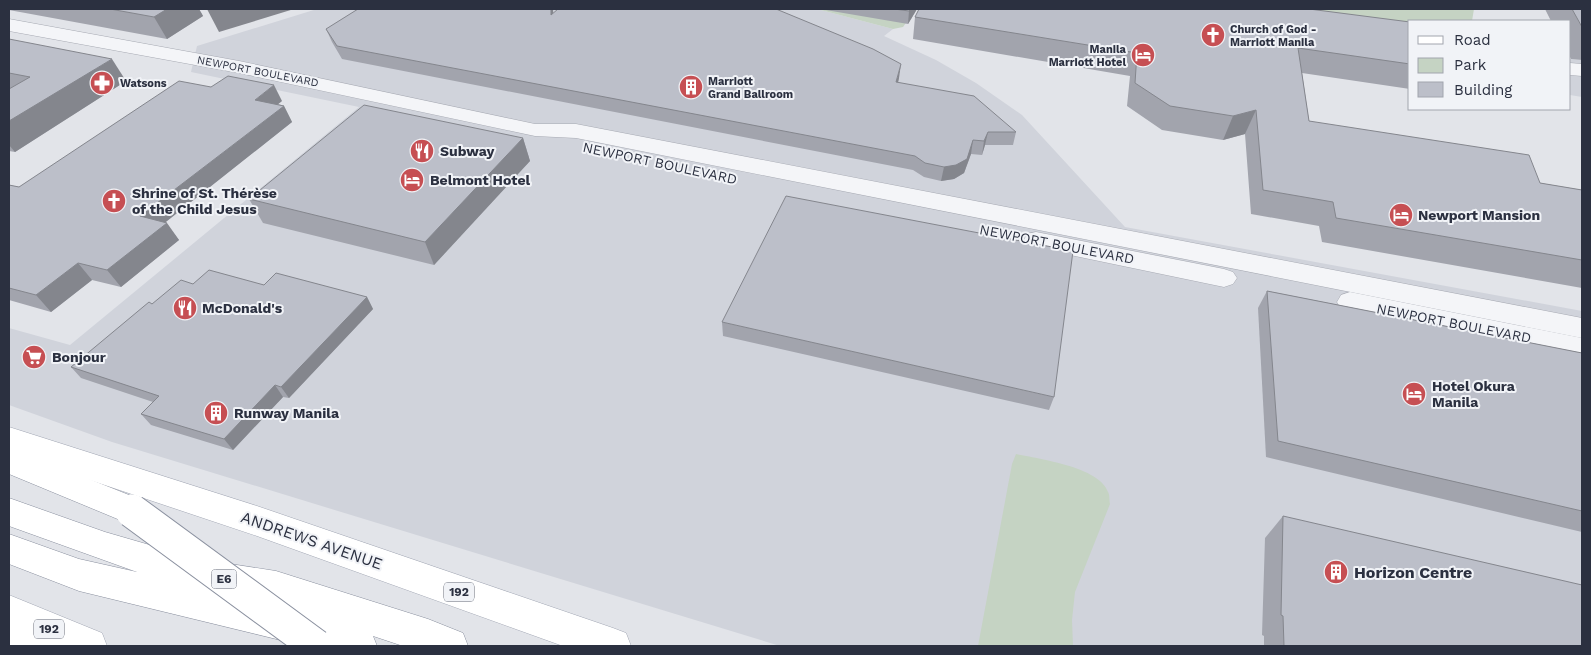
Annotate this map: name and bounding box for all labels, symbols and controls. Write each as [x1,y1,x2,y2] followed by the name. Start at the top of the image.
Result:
[1408,20,1571,110] legend
[1200,22,1226,48] church icon: Church of God - Marriott Manila
[1230,23,1316,49] place label: Church of God - Marriott Manila
[1454,31,1491,49] text: Road
[1130,42,1156,68] hotel icon: Manila Marriott Hotel
[1049,43,1127,69] place label: Manila Marriott Hotel
[196,53,320,90] street label: NEWPORT BOULEVARD
[1454,56,1487,74] text: Park
[89,70,115,96] pharmacy icon: Watsons
[678,74,704,100] building icon: Marriott Grand Ballroom
[708,75,793,101] place label: Marriott Grand Ballroom
[120,77,167,90] place label: Watsons
[1454,81,1512,99] text: Building
[409,138,435,164] restaurant icon: Subway
[581,139,739,187] street label: NEWPORT BOULEVARD
[440,143,494,159] place label: Subway
[399,167,425,193] hotel icon: Belmont Hotel
[430,172,530,188] place label: Belmont Hotel
[132,185,277,217] place label: Shrine of St. Thérèse of the Child Jesus
[101,188,127,214] church icon: Shrine of St. Thérèse of the Child Jesus
[1388,202,1414,228] hotel icon: Newport Mansion
[1418,207,1540,223] place label: Newport Mansion
[978,221,1136,267] street label: NEWPORT BOULEVARD
[172,295,198,321] restaurant icon: McDonald's
[202,300,283,316] place label: McDonald's
[1375,300,1533,346] street label: NEWPORT BOULEVARD
[21,344,47,370] supermarket icon: Bonjour
[52,349,106,365] place label: Bonjour
[1432,378,1516,410] place label: Hotel Okura Manila
[1401,381,1427,407] hotel icon: Hotel Okura Manila
[203,400,229,426] building icon: Runway Manila
[234,405,340,421] place label: Runway Manila
[239,507,385,574] street label: ANDREWS AVENUE
[1323,559,1349,585] building icon: Horizon Centre
[1354,563,1472,582] place label: Horizon Centre
[212,570,236,588] road number: E6
[444,582,474,602] road number: 192
[34,620,64,638] road number: 192

